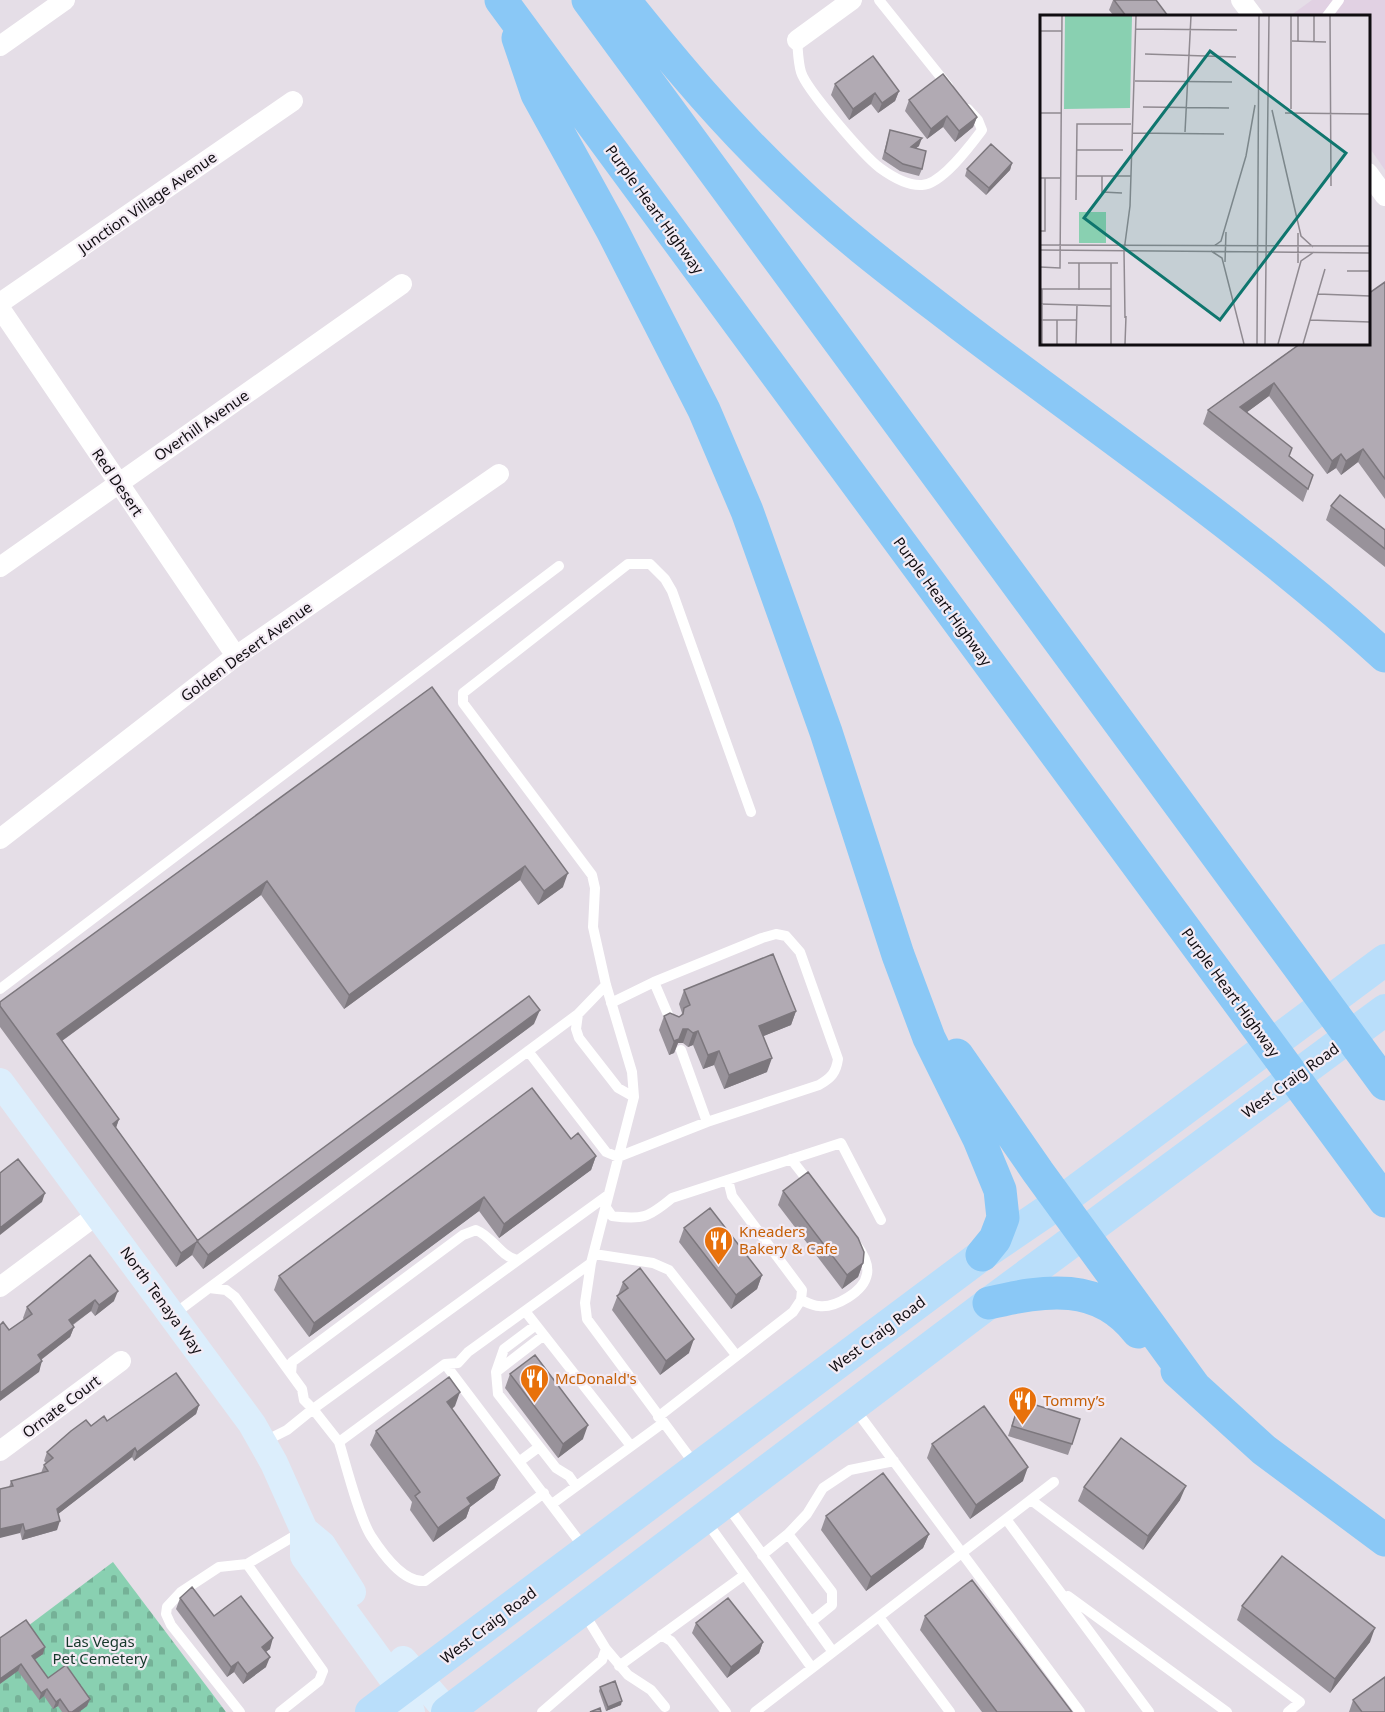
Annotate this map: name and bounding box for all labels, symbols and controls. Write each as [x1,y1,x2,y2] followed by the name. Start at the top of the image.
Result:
[1040,15,1370,345] inset map
[601,140,709,278] street label: Purple Heart Highway
[72,147,220,259] street label: Junction Village Avenue
[150,385,252,465] street label: Overhill Avenue
[88,444,148,520] street label: Red Desert
[889,532,997,670] street label: Purple Heart Highway
[176,596,316,706] street label: Golden Desert Avenue
[1177,923,1285,1061] street label: Purple Heart Highway
[1237,1038,1343,1122] street label: West Craig Road
[739,1221,838,1258] place label: Kneaders Bakery & Cafe
[702,1224,734,1266] restaurant icon: Kneaders Bakery & Cafe
[116,1242,208,1358] street label: North Tenaya Way
[825,1291,929,1377] street label: West Craig Road
[518,1362,550,1404] restaurant icon: McDonald's
[555,1368,637,1388] place label: McDonald's
[18,1370,105,1442] street label: Ornate Court
[1006,1384,1038,1426] restaurant icon: Tommy’s
[1043,1390,1105,1410] place label: Tommy’s
[436,1582,540,1668] street label: West Craig Road
[53,1631,148,1668] park label: Las Vegas Pet Cemetery

